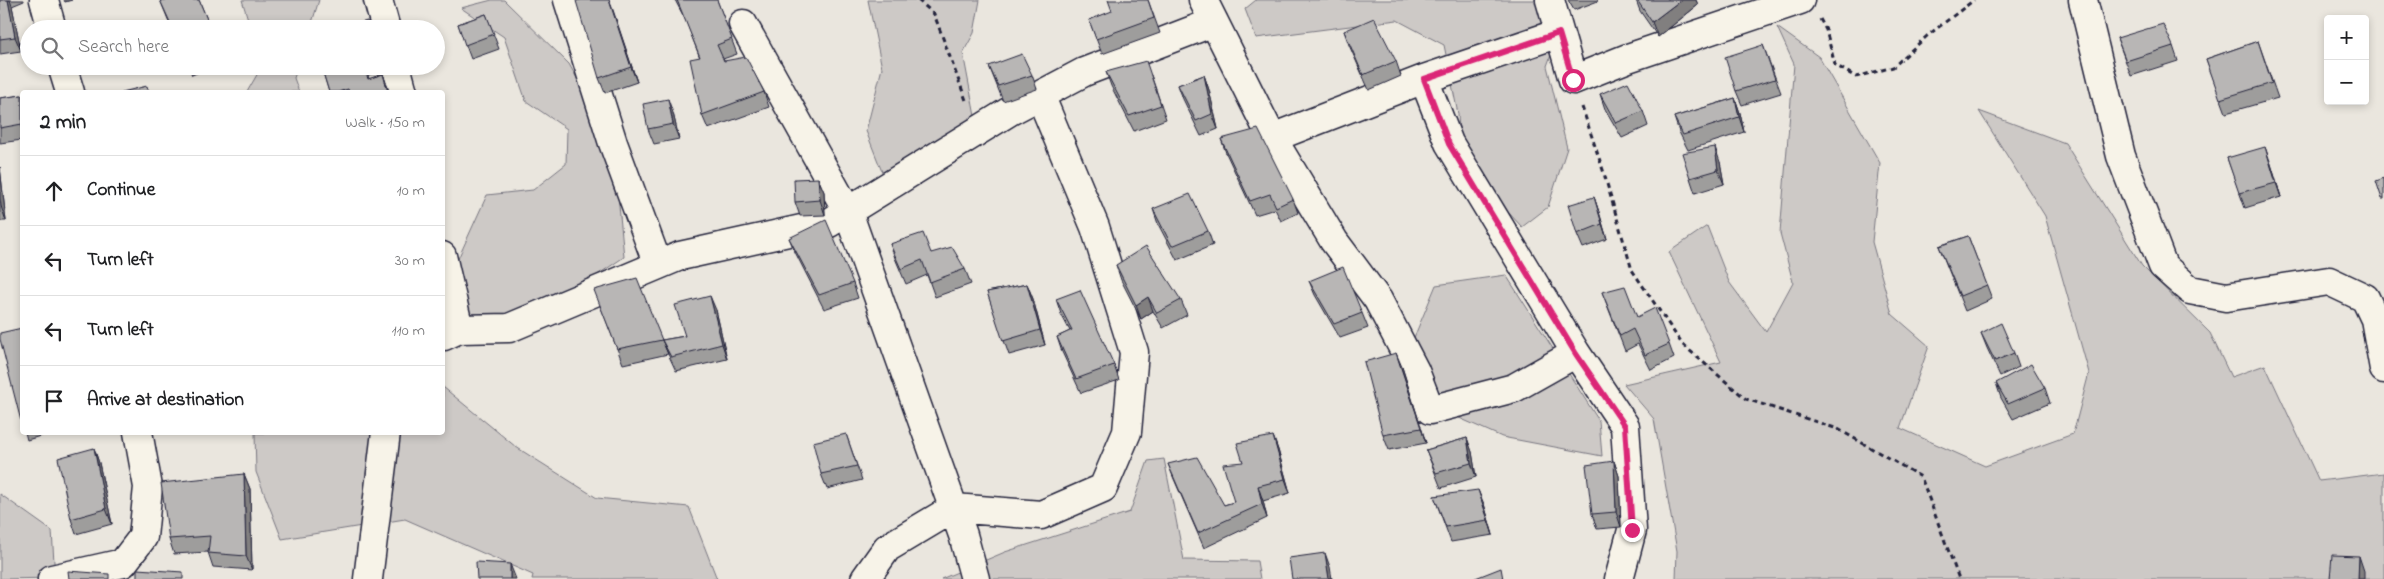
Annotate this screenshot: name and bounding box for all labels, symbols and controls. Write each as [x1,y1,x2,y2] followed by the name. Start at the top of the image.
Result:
[2324,15,2369,105] map controls
[2324,15,2369,60] button: +
[20,20,445,75] search box
[38,34,66,62] icon: search
[78,34,169,61] text: Search here
[2324,60,2369,105] button: −
[1562,69,1585,92] route start
[40,108,86,138] text: 2 min
[345,111,425,135] text: Walk · 150 m
[40,177,68,205] icon: ahead
[87,177,155,204] text: Continue
[397,179,425,203] text: 10 m
[40,247,68,275] icon: left
[87,247,154,274] text: Turn left
[395,249,425,273] text: 30 m
[40,317,68,345] icon: left
[87,317,154,344] text: Turn left
[391,319,425,343] text: 110 m
[40,387,68,415] icon: arrive
[87,387,244,414] text: Arrive at destination
[1621,519,1644,542] route end

